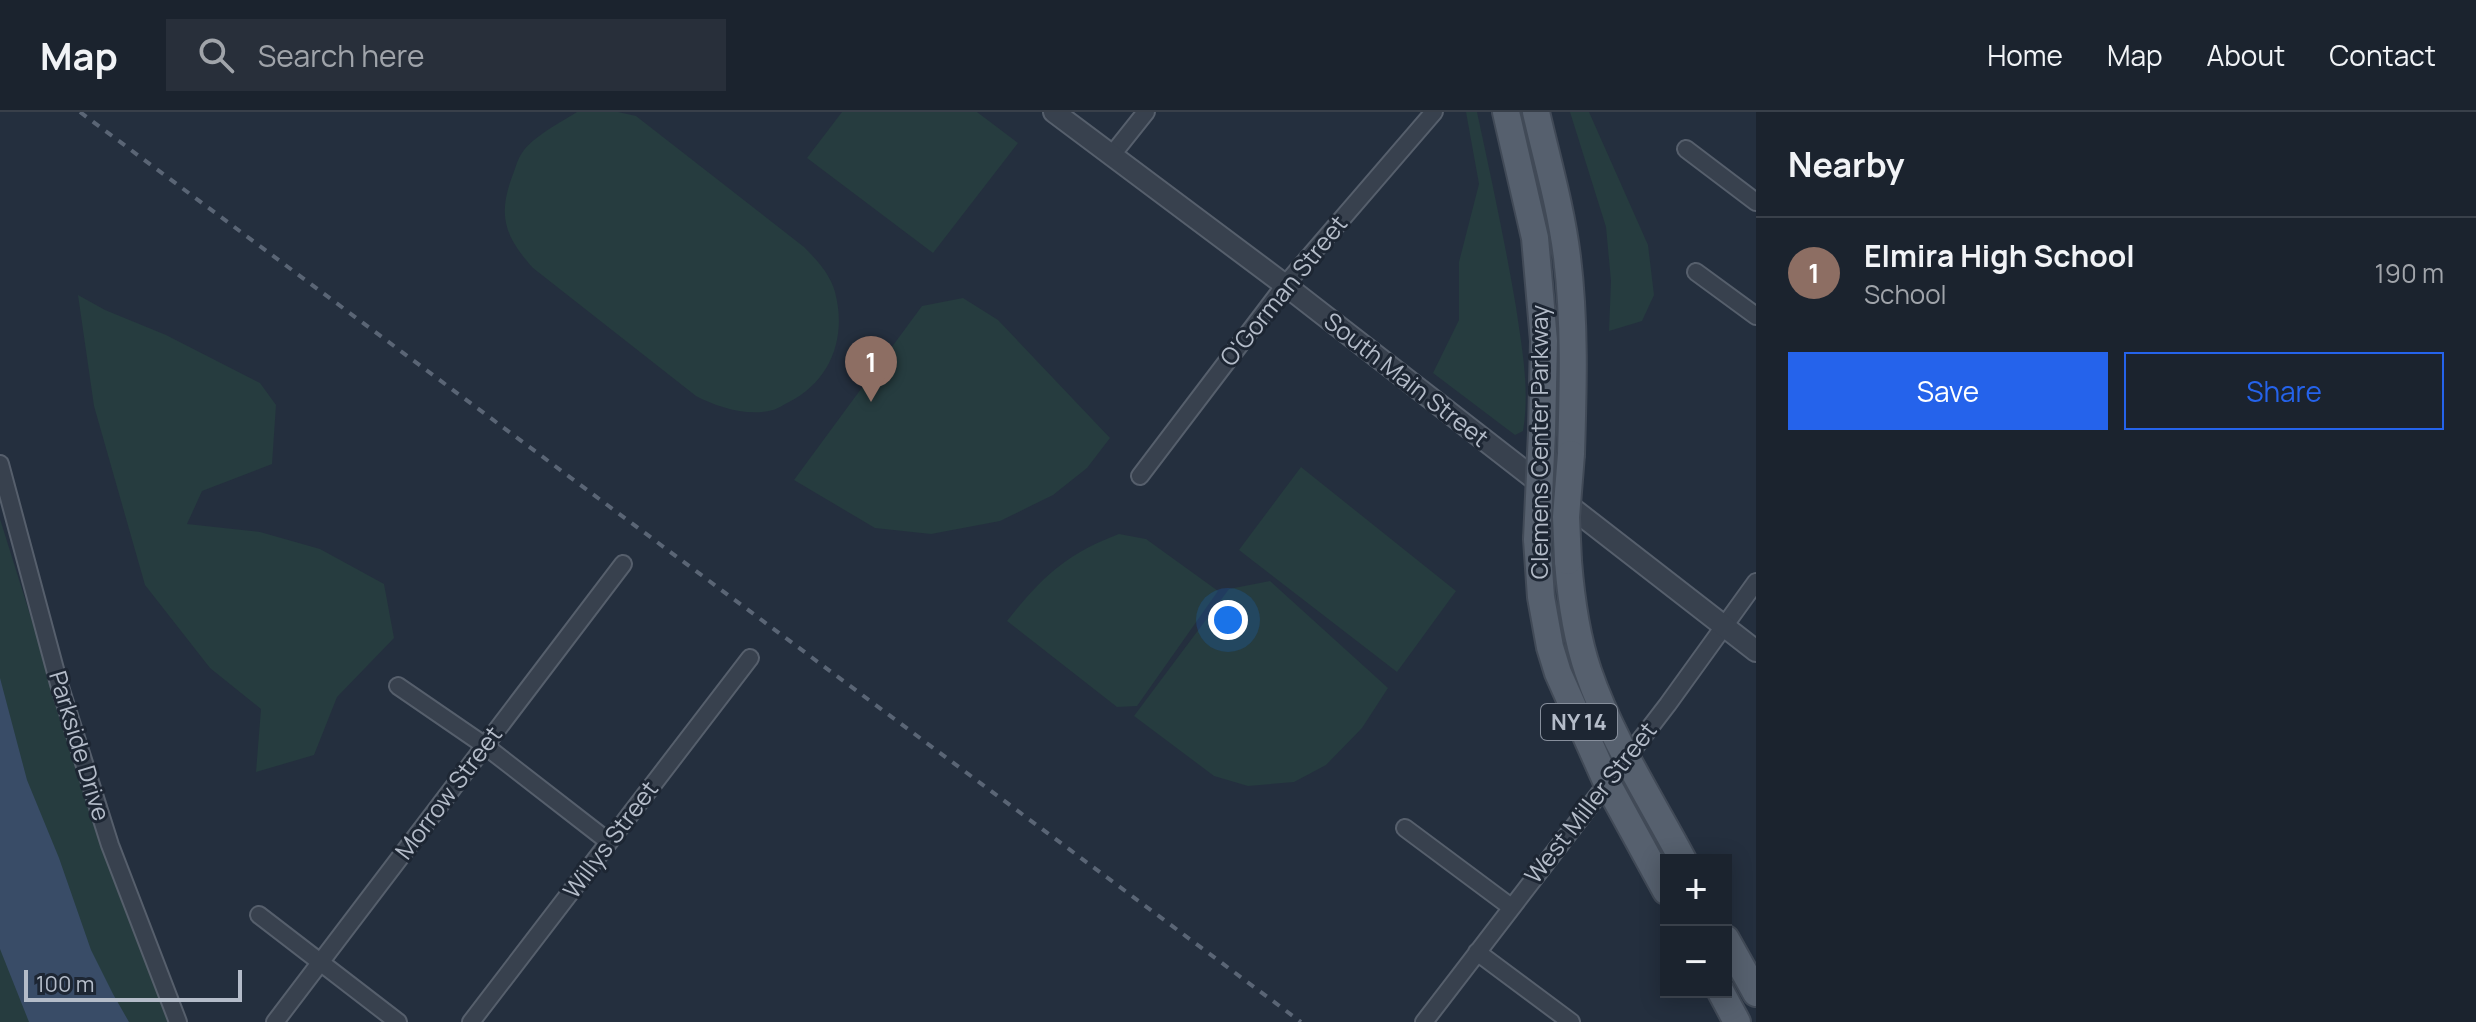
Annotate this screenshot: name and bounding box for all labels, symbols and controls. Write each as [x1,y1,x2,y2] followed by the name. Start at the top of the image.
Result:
[166,19,726,91] search box
[40,29,118,81] text: Map
[194,33,238,77] icon: search
[258,35,425,76] text: Search here
[1987,36,2063,74] text: Home
[2107,36,2163,74] text: Map
[2207,36,2285,74] text: About
[2329,36,2436,74] text: Contact
[1788,141,1904,187] text: Nearby
[1212,208,1354,373] street label: O'Gorman Street
[1864,235,2135,276] text: Elmira High School
[1808,255,1820,291] text: 1
[2375,255,2444,291] text: 190 m
[1864,276,1947,312] text: School
[1318,304,1496,454] street label: South Main Street
[1522,304,1555,579] street label: Clemens Center Parkway
[845,336,897,402] pin: 1
[1788,352,2108,430] button: Save
[2124,352,2444,430] button: Share
[1208,600,1248,640] your location
[42,667,119,824] street label: Parkside Drive
[1541,704,1617,740] road number: NY 14
[1516,714,1663,890] street label: West Miller Street
[387,719,509,865] street label: Morrow Street
[555,774,665,905] street label: Willys Street
[1660,854,1732,998] map controls
[1660,854,1732,926] button: +
[1660,926,1732,998] button: −
[24,966,242,1002] scale bar
[36,969,94,999] text: 100 m

